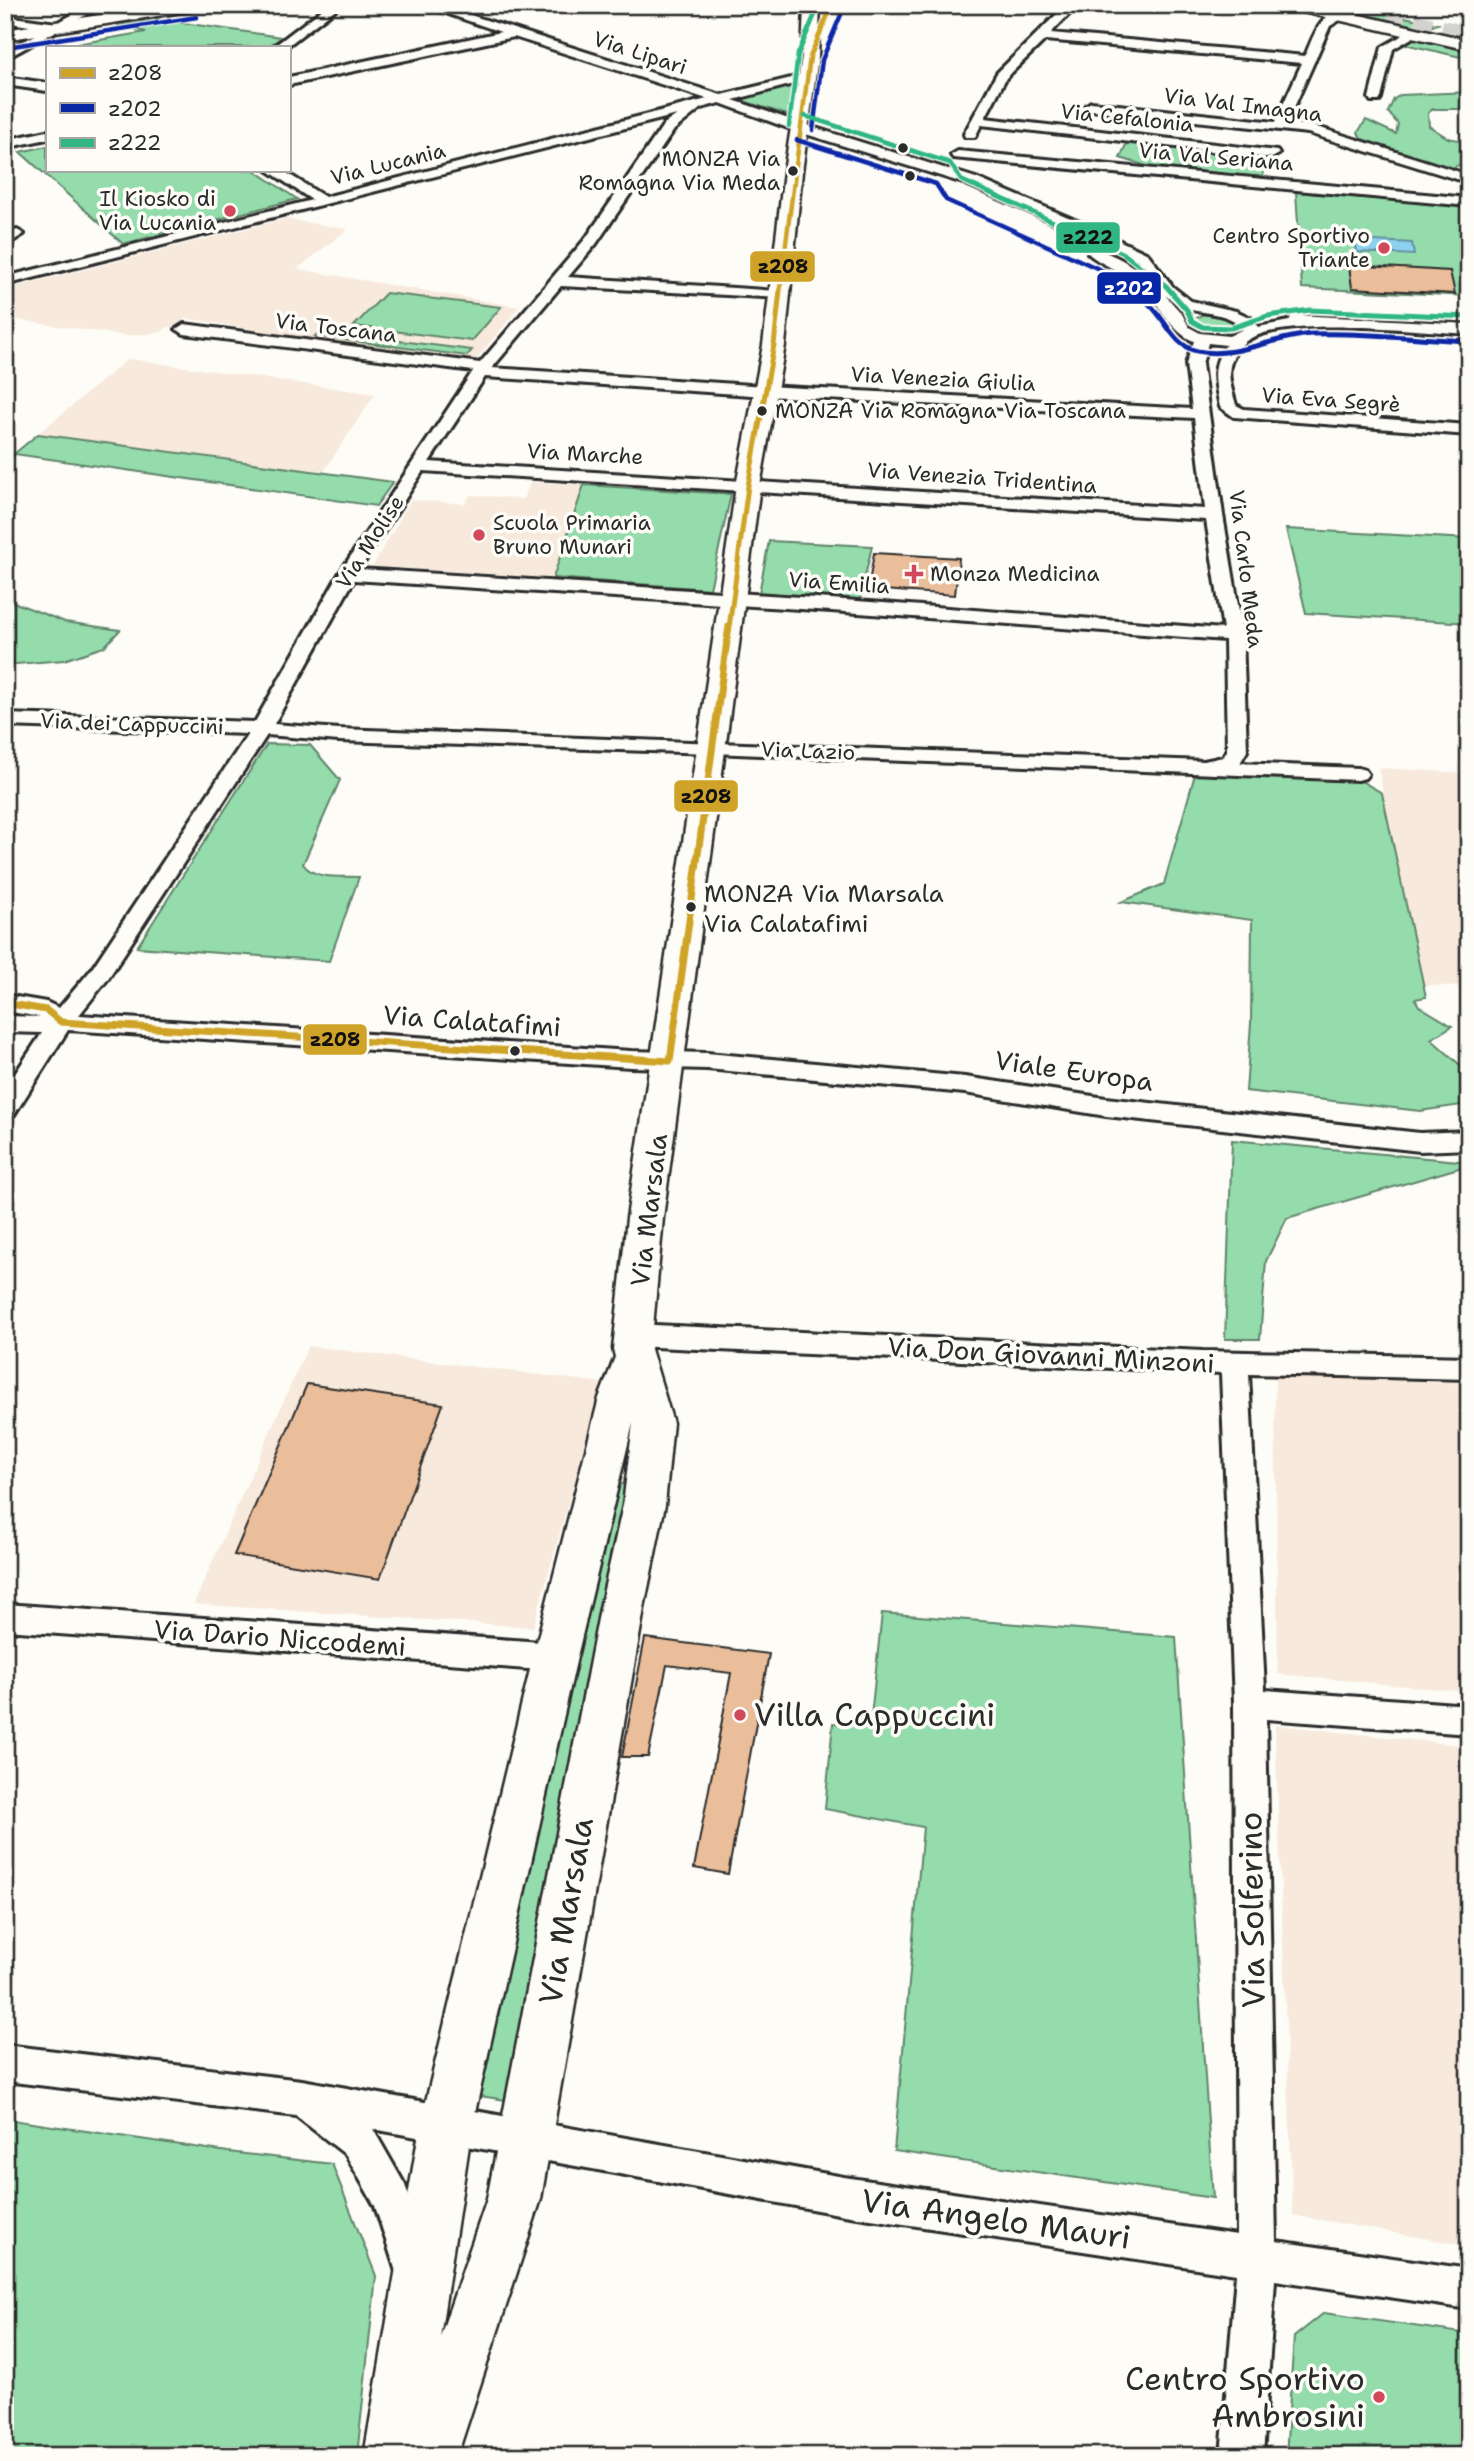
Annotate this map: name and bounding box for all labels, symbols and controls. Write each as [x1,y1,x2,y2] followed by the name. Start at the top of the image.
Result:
[590,25,690,81] street label: Via Lipari
[46,46,290,172] legend
[108,59,163,87] text: z208
[1162,81,1324,129] street label: Via Val Imagna
[108,95,162,123] text: z202
[1059,97,1195,139] street label: Via Cefalonia
[108,129,162,157] text: z222
[328,136,448,192] street label: Via Lucania
[1137,136,1295,178] street label: Via Val Seriana
[896,141,910,155] unlabelled marker
[579,145,780,197] place label: MONZA Via Romagna Via Meda
[786,164,800,178] marker: MONZA Via Romagna Via Meda
[903,169,917,183] unlabelled marker
[99,185,216,237] place label: Il Kiosko di Via Lucania
[222,203,238,219] marker: Il Kiosko di Via Lucania
[1055,221,1121,254] line badge: z222
[1213,222,1370,274] place label: Centro Sportivo Triante
[1063,225,1113,250] text: z222
[1376,240,1392,256] marker: Centro Sportivo Triante
[749,250,816,283] line badge: z208
[758,254,808,279] text: z208
[1096,271,1162,305] line badge: z202
[1104,276,1154,301] text: z202
[274,307,398,349] street label: Via Toscana
[850,360,1036,398] street label: Via Venezia Giulia
[1260,381,1402,419] street label: Via Eva Segrè
[775,397,1126,425] place label: MONZA Via Romagna Via Toscana
[755,404,769,418] marker: MONZA Via Romagna Via Toscana
[526,437,644,471] street label: Via Marche
[866,456,1098,500] street label: Via Venezia Tridentina
[1222,489,1270,649] street label: Via Carlo Meda
[329,490,411,594] street label: Via Molise
[493,509,651,561] place label: Scuola Primaria Bruno Munari
[471,527,487,543] marker: Scuola Primaria Bruno Munari
[930,560,1100,588] place label: Monza Medicina
[904,564,924,584] marker: Monza Medicina
[788,566,890,600] street label: Via Emilia
[40,707,224,741] street label: Via dei Cappuccini
[760,735,856,767] street label: Via Lazio
[673,779,739,813] line badge: z208
[681,784,731,809] text: z208
[704,878,944,940] place label: MONZA Via Marsala Via Calatafimi
[684,900,698,914] marker: MONZA Via Marsala Via Calatafimi
[382,997,562,1044] street label: Via Calatafimi
[302,1023,368,1056] line badge: z208
[310,1027,360,1052] text: z208
[993,1042,1155,1099] street label: Viale Europa
[508,1044,522,1058] unlabelled marker
[622,1131,675,1288] street label: Via Marsala
[887,1328,1215,1381] street label: Via Don Giovanni Minzoni
[153,1611,407,1664] street label: Via Dario Niccodemi
[754,1693,995,1736] place label: Villa Cappuccini
[732,1707,748,1723] marker: Villa Cappuccini
[1228,1811,1275,2009] street label: Via Solferino
[528,1814,603,2008] street label: Via Marsala
[859,2178,1134,2259] street label: Via Angelo Mauri
[1125,2357,1365,2437] place label: Centro Sportivo Ambrosini
[1371,2389,1387,2405] marker: Centro Sportivo Ambrosini

